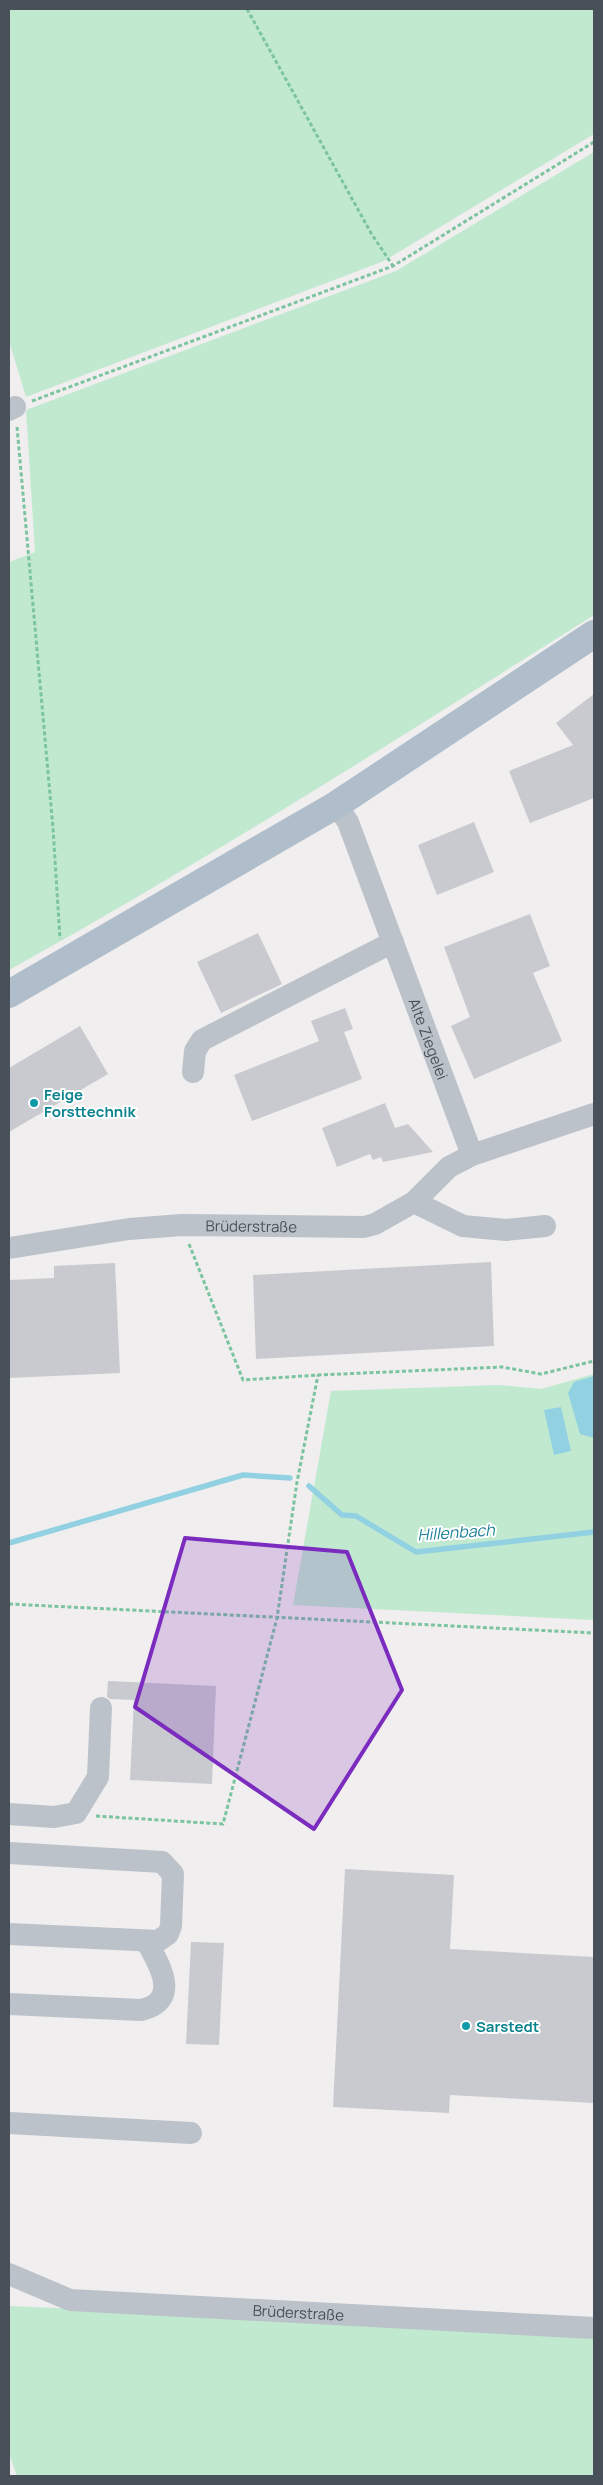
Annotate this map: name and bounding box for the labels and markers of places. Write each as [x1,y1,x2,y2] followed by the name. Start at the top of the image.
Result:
[44,1084,136,1122] place label: Feige Forsttechnik
[28,1097,40,1109] marker: Feige Forsttechnik
[476,2016,539,2037] place label: Sarstedt
[460,2020,472,2032] marker: Sarstedt

